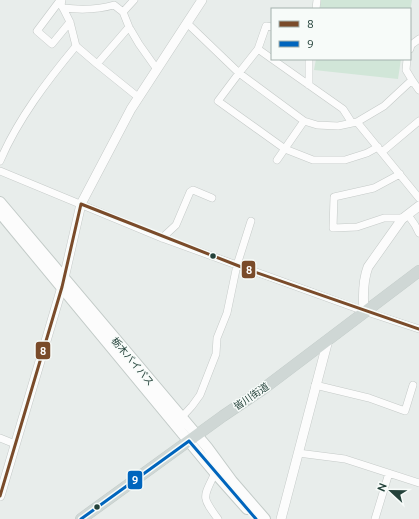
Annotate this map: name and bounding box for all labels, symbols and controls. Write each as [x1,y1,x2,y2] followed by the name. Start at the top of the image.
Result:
[271,8,411,60] legend
[307,17,314,30] text: 8
[307,37,314,50] text: 9
[208,251,218,261] unlabelled marker
[241,260,256,279] line badge: 8
[246,264,252,276] text: 8
[109,335,156,388] street label: 栃木バイパス
[35,341,51,360] line badge: 8
[40,345,46,357] text: 8
[232,381,271,412] street label: 皆川街道
[127,470,143,490] line badge: 9
[371,471,411,511] north arrow
[132,474,138,486] text: 9
[375,481,389,493] text: N
[92,502,102,512] unlabelled marker

